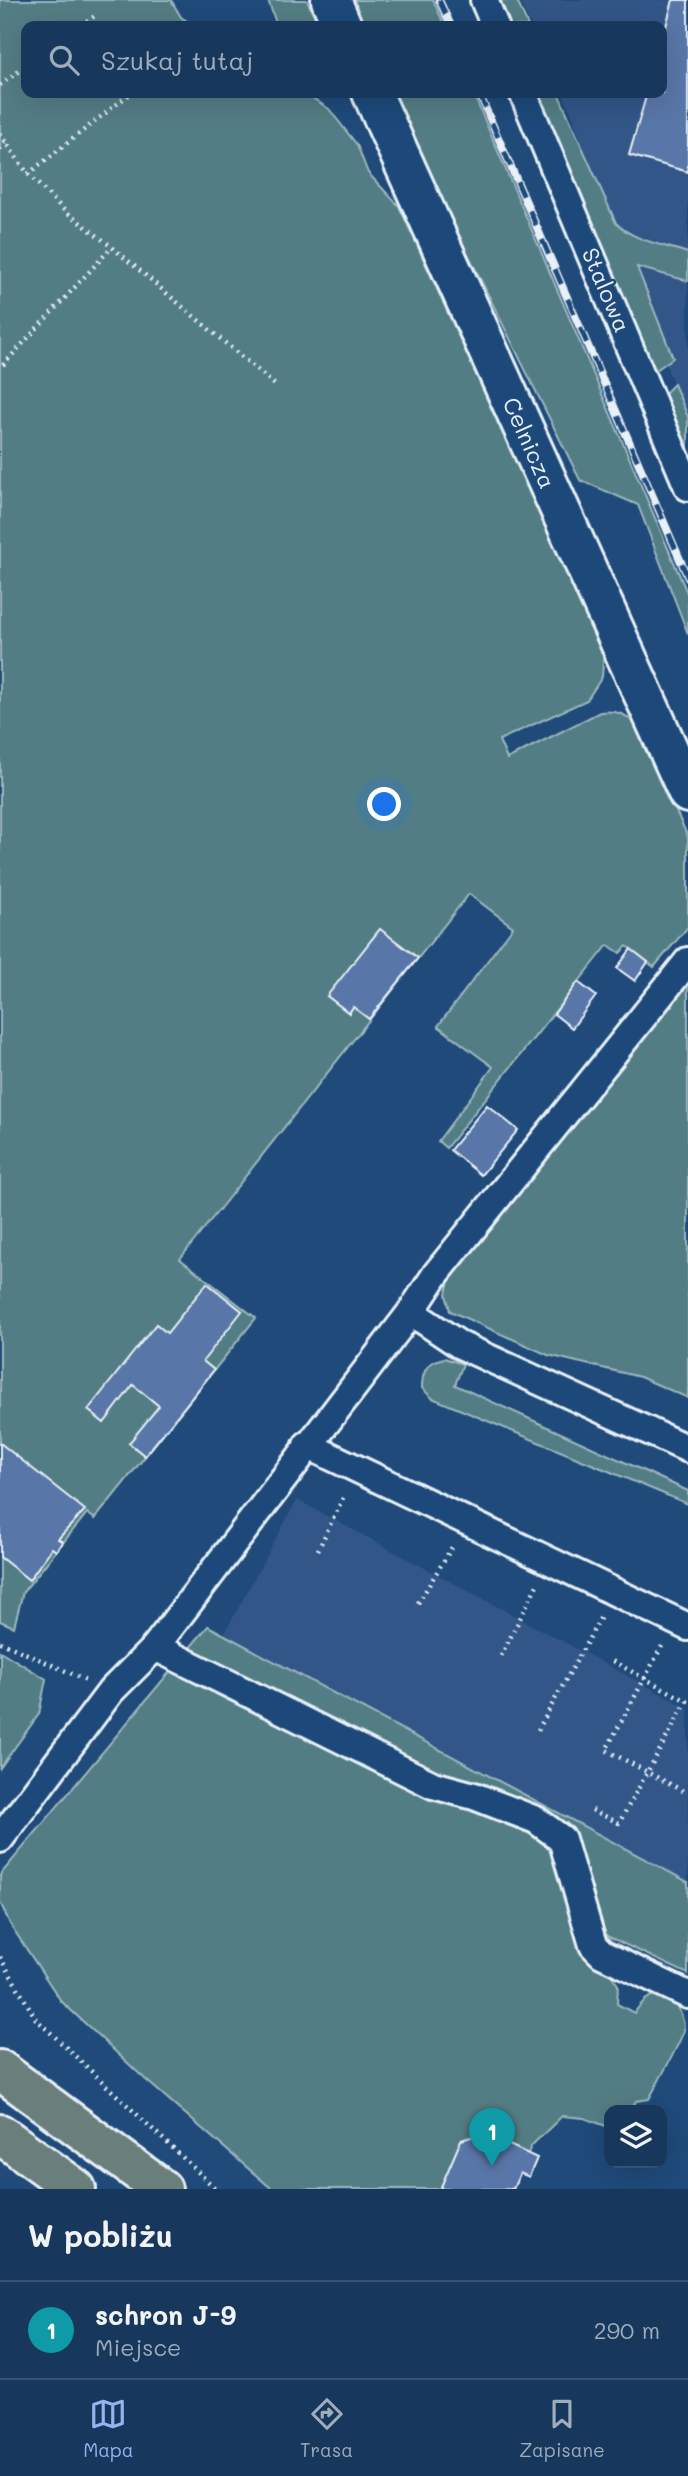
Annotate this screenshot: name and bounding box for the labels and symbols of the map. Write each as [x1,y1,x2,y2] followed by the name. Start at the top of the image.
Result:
[576,243,638,336] street label: Stalowa
[497,392,563,493] street label: Celnicza
[367,787,401,821] your location
[469,2108,515,2166] pin: 1

